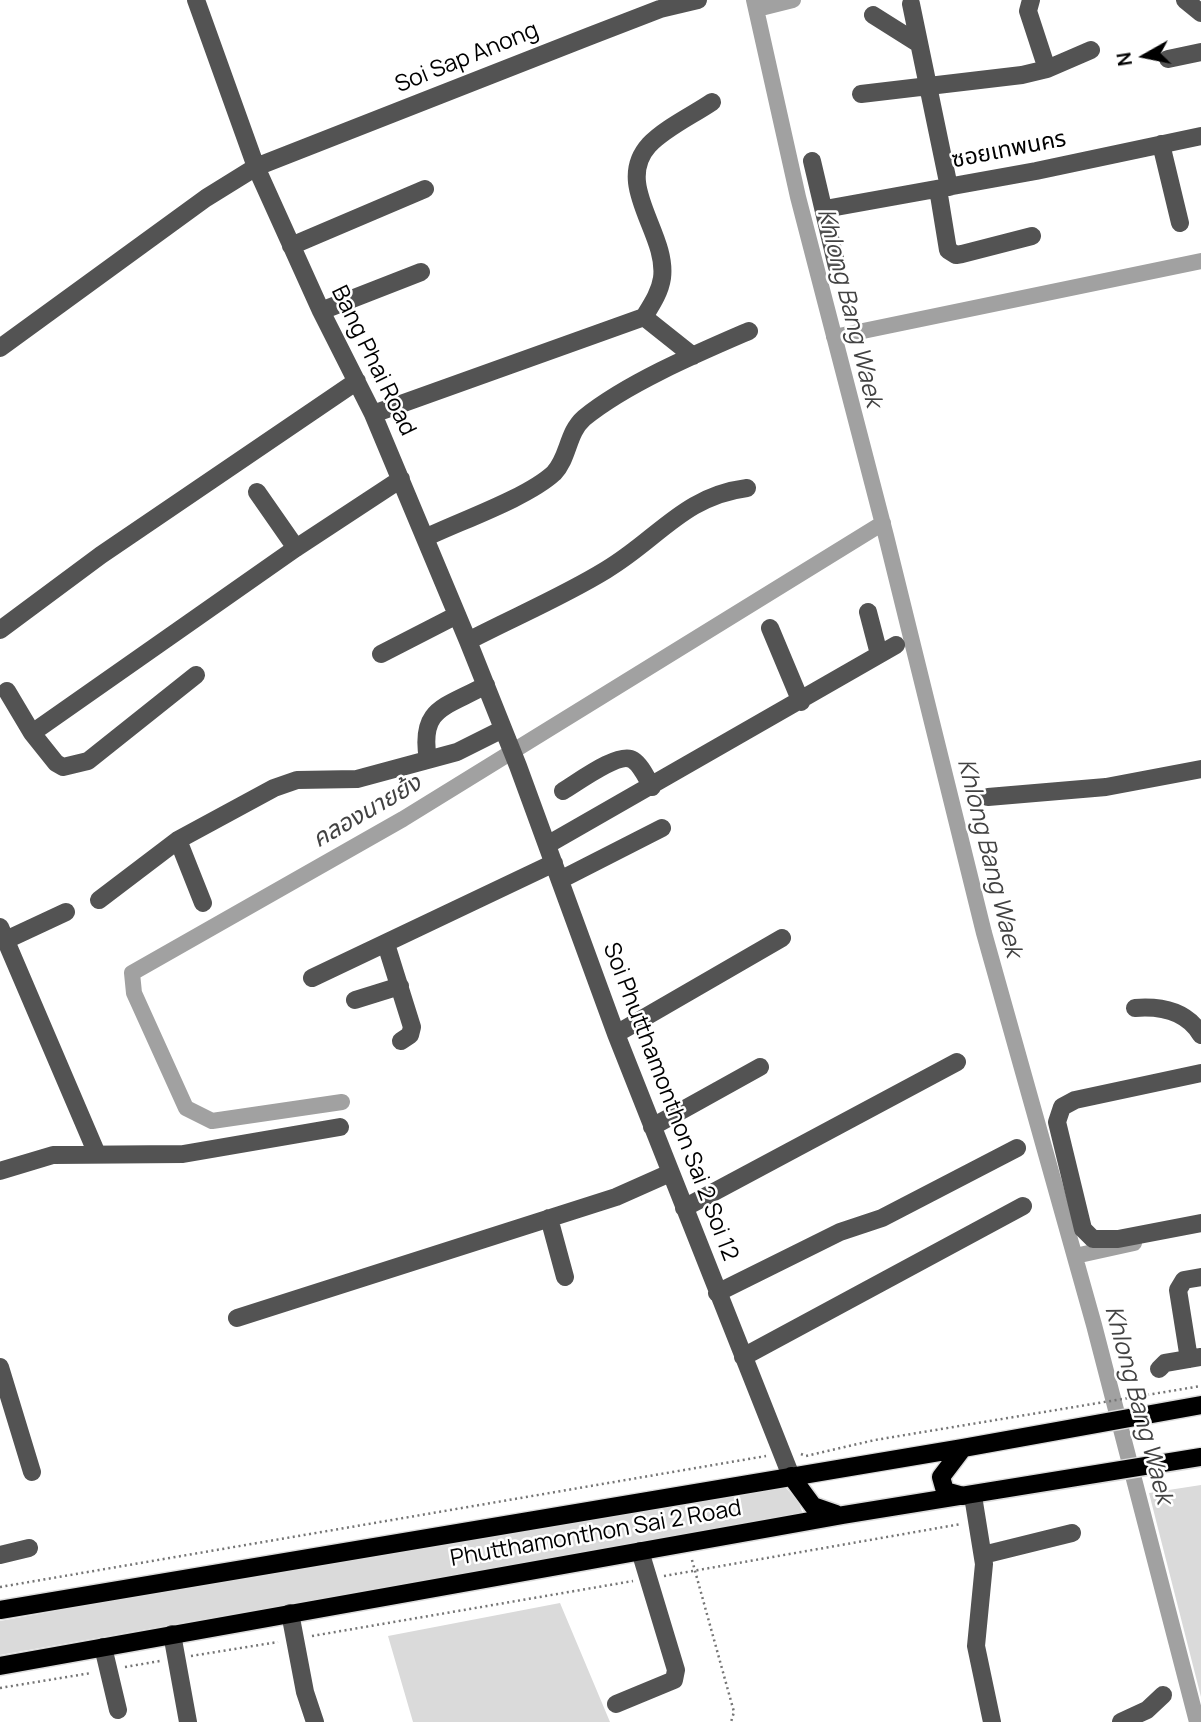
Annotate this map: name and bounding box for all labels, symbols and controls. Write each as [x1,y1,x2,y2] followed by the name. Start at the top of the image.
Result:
[391,17,543,99] street label: Soi Sap Anong
[1110,21,1180,91] north arrow
[1110,51,1138,68] text: N
[949,125,1069,175] street label: ซอยเทพนคร
[810,206,888,410] water label: Khlong Bang Waek
[325,281,421,441] street label: Bang Phai Road
[950,756,1028,960] water label: Khlong Bang Waek
[307,769,427,855] water label: คลองนายย้ง
[596,939,744,1265] street label: Soi Phutthamonthon Sai 2 Soi 12
[1098,1303,1178,1507] water label: Khlong Bang Waek
[448,1495,744,1573] street label: Phutthamonthon Sai 2 Road

